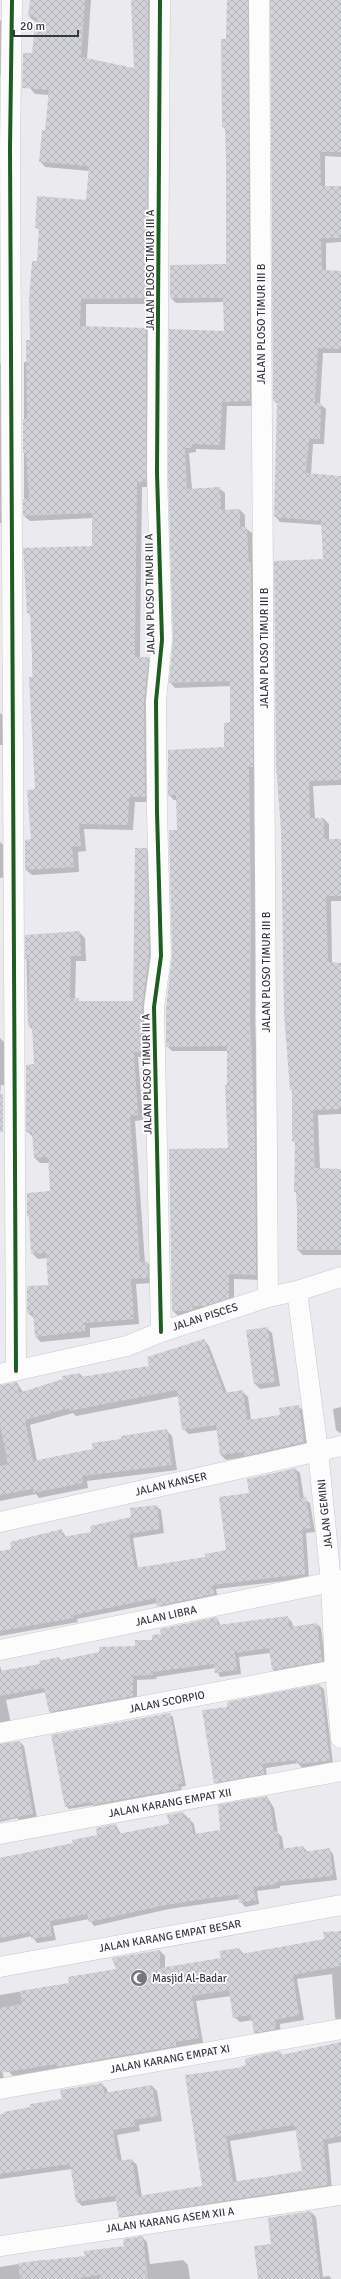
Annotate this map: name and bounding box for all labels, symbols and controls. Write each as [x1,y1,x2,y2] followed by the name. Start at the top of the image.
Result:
[14,12,78,38] scale bar
[20,19,45,34] text: 20 m
[144,209,157,331] street label: JALAN PLOSO TIMUR III A
[255,263,268,385] street label: JALAN PLOSO TIMUR III B
[142,533,158,655] street label: JALAN PLOSO TIMUR III A
[258,587,271,709] street label: JALAN PLOSO TIMUR III B
[260,911,273,1033] street label: JALAN PLOSO TIMUR III B
[139,1013,155,1135] street label: JALAN PLOSO TIMUR III A
[171,1300,239,1334] street label: JALAN PISCES
[134,1469,209,1499] street label: JALAN KANSER
[315,1479,335,1549] street label: JALAN GEMINI
[134,1603,198,1629] street label: JALAN LIBRA
[128,1688,206,1716] street label: JALAN SCORPIO
[107,1786,233,1820] street label: JALAN KARANG EMPAT XII
[98,1917,243,1955] street label: JALAN KARANG EMPAT BESAR
[129,1968,149,1988] mosque icon: Masjid Al-Badar
[152,1972,227,1985] place label: Masjid Al-Badar
[109,2042,231,2076] street label: JALAN KARANG EMPAT XI
[105,2204,235,2235] street label: JALAN KARANG ASEM XII A

